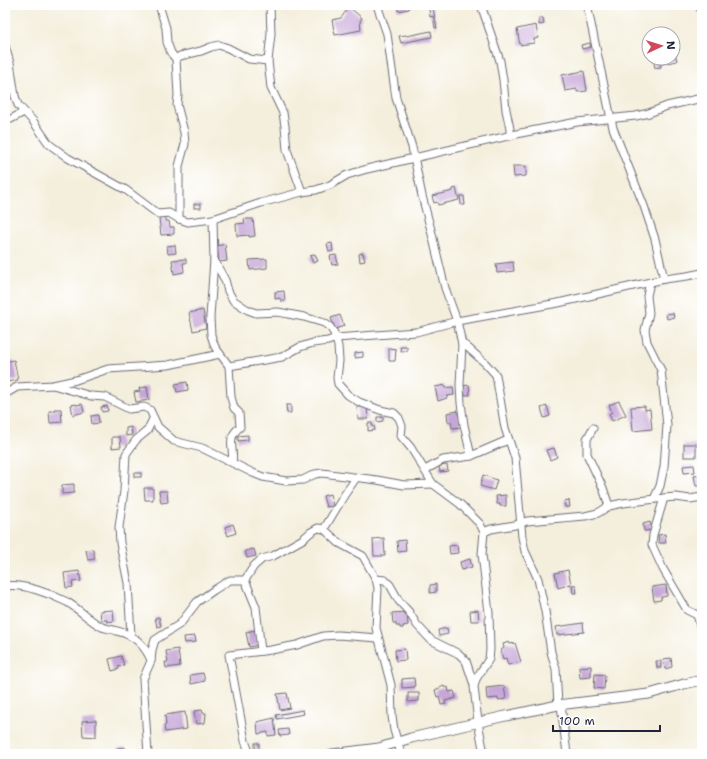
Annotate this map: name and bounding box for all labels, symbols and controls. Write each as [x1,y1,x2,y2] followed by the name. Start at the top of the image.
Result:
[641,26,681,66] north arrow
[663,40,678,50] text: N
[553,707,660,733] scale bar
[559,713,595,729] text: 100 m

